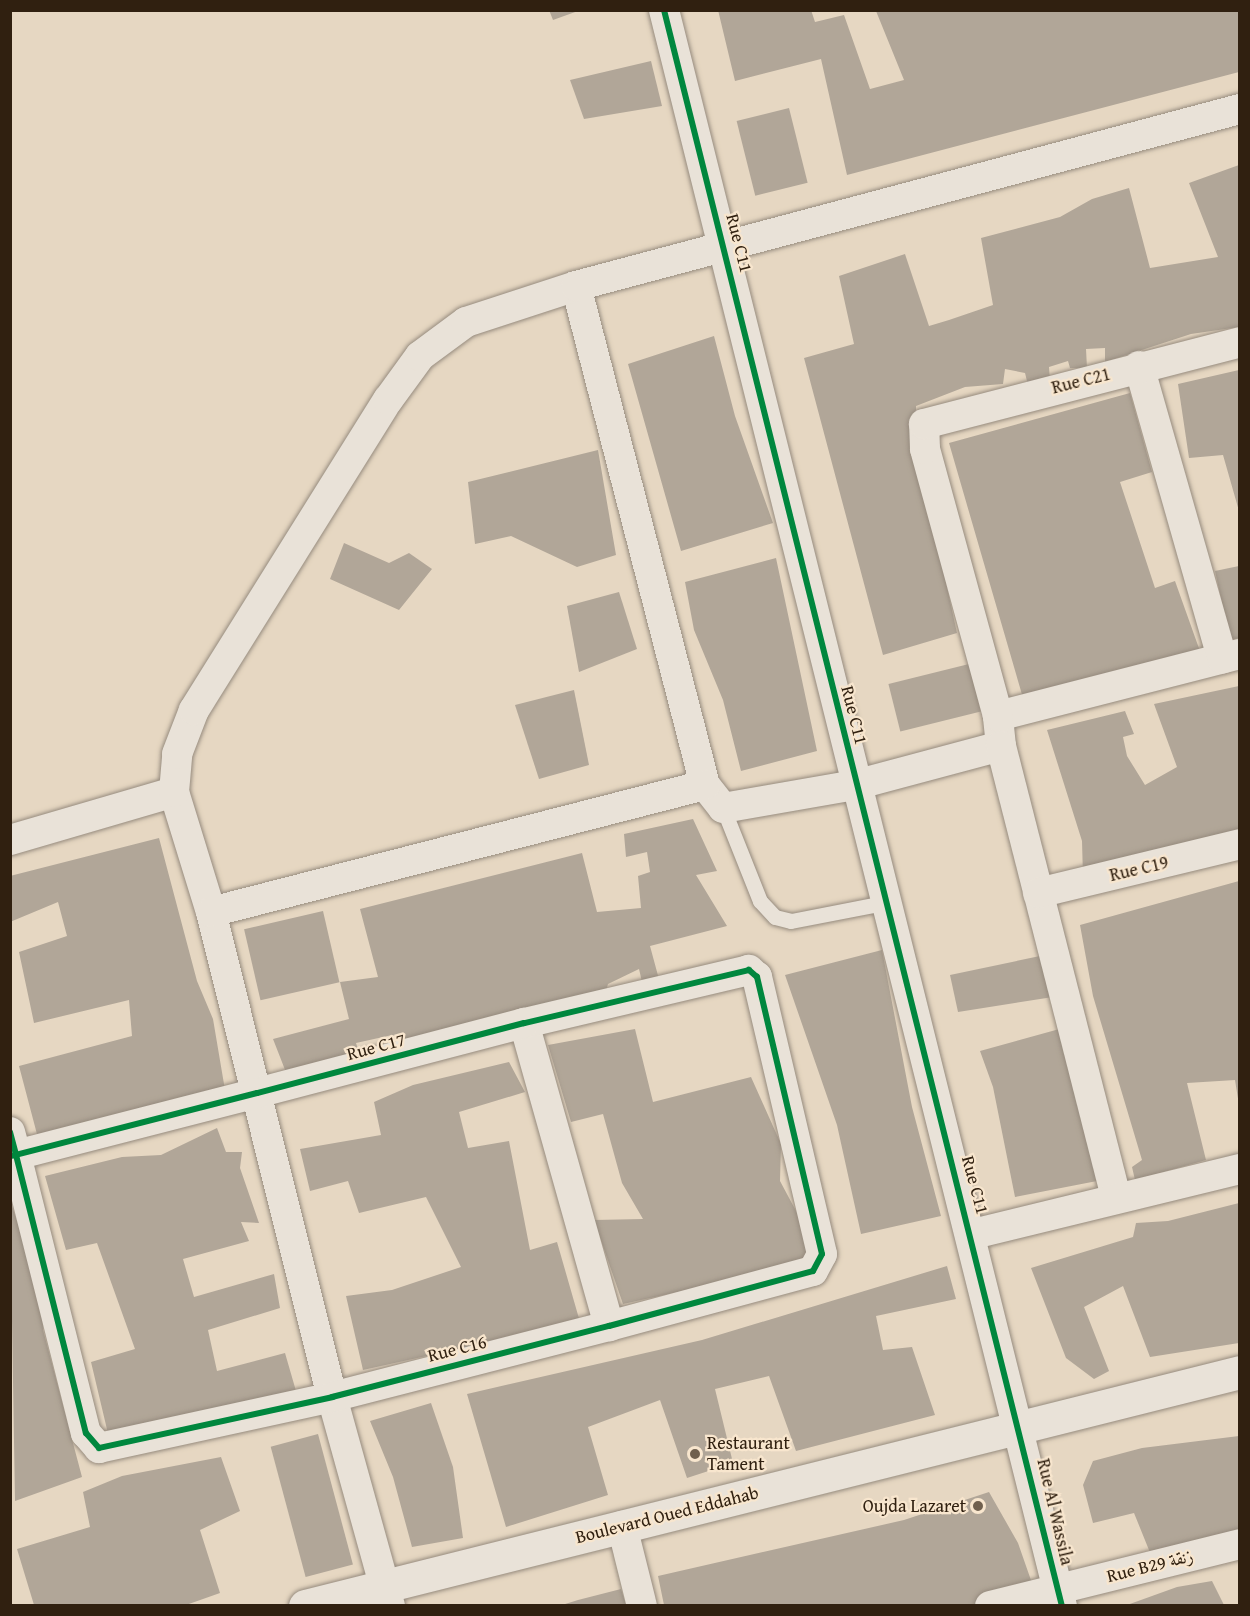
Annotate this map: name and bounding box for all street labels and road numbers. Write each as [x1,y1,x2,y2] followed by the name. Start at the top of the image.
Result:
[721,211,757,275] street label: Rue C11
[1049,363,1113,399] street label: Rue C21
[836,683,872,747] street label: Rue C11
[1108,852,1170,886] street label: Rue C19
[344,1029,408,1065] street label: Rue C17
[957,1153,993,1217] street label: Rue C11
[425,1331,489,1367] street label: Rue C16
[1032,1457,1078,1567] street label: Rue Al Wassila
[573,1482,761,1548] street label: Boulevard Oued Eddahab
[1105,1545,1195,1587] street label: Rue B29 زنقة

